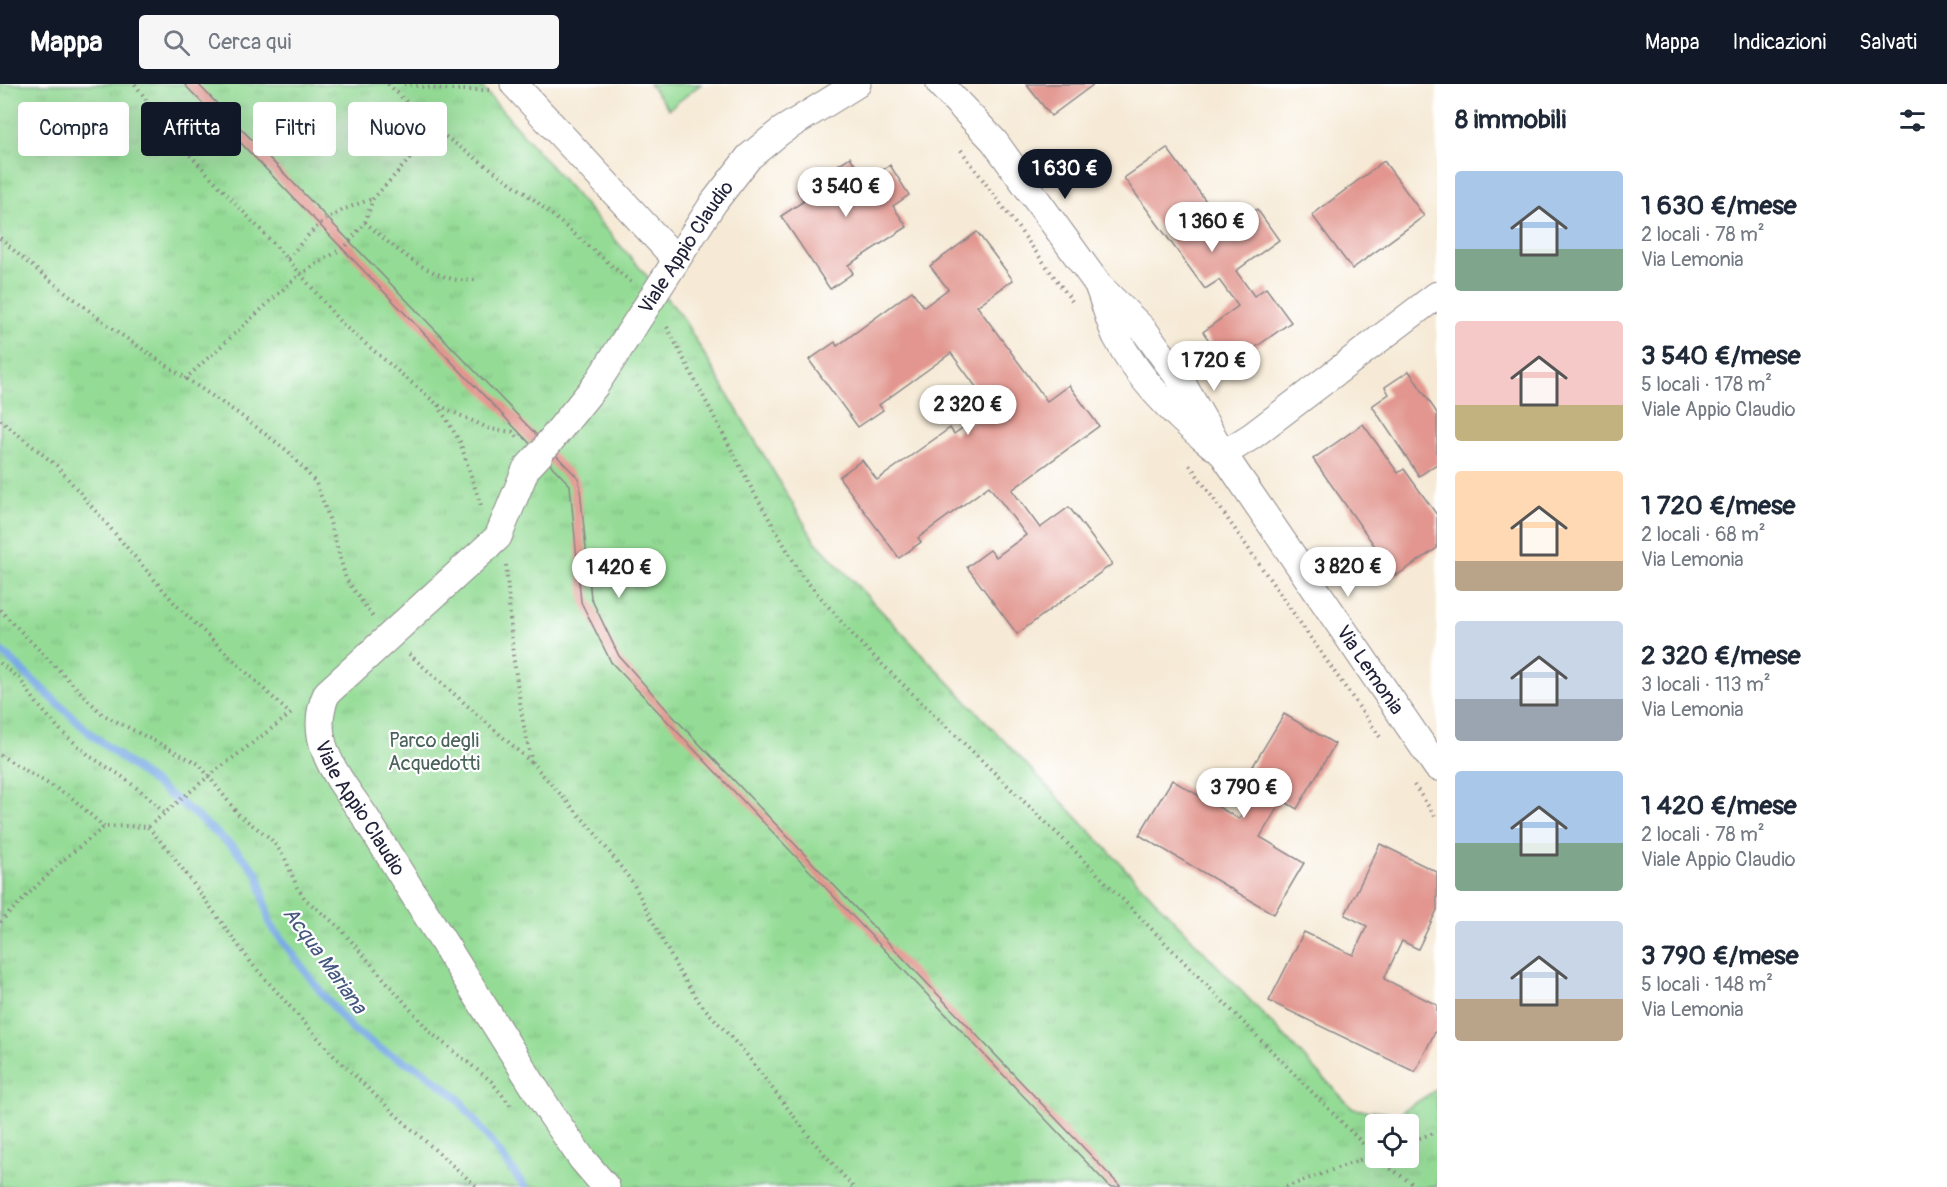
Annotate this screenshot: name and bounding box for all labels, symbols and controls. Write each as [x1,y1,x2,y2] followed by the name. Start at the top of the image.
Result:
[139,15,559,69] search box
[30,25,103,60] text: Mappa
[160,26,193,59] icon: search
[208,28,291,56] text: Cerca qui
[1645,29,1700,56] text: Mappa
[1733,29,1826,56] text: Indicazioni
[1859,29,1917,56] text: Salvati
[18,102,129,156] chip: Compra
[141,102,241,156] chip: Affitta
[253,102,336,156] chip: Filtri
[348,102,447,156] chip: Nuovo
[1455,104,1566,136] text: 8 immobili
[1896,104,1929,137] icon: filters
[1010,149,1120,200] pin: 1 630 €
[1032,156,1098,181] text: 1 630 €
[791,167,901,218] pin: 3 540 €
[811,174,881,199] text: 3 540 €
[633,175,739,319] street label: Viale Appio Claudio
[1641,190,1797,222] text: 1 630 €/mese
[1503,195,1575,267] icon: home
[1157,202,1267,253] pin: 1 360 €
[1179,209,1245,234] text: 1 360 €
[1641,222,1765,247] text: 2 locali · 78 m²
[1641,247,1744,272] text: Via Lemonia
[1641,340,1801,372] text: 3 540 €/mese
[1159,341,1269,392] pin: 1 720 €
[1503,345,1575,417] icon: home
[1181,348,1247,373] text: 1 720 €
[1641,372,1772,397] text: 5 locali · 178 m²
[913,385,1023,436] pin: 2 320 €
[933,392,1003,417] text: 2 320 €
[1641,397,1795,422] text: Viale Appio Claudio
[1641,490,1795,522] text: 1 720 €/mese
[1503,495,1575,567] icon: home
[1641,522,1766,547] text: 2 locali · 68 m²
[1293,547,1403,598] pin: 3 820 €
[1641,547,1744,572] text: Via Lemonia
[564,548,674,599] pin: 1 420 €
[1314,554,1382,579] text: 3 820 €
[586,555,652,580] text: 1 420 €
[1331,621,1409,719] street label: Via Lemonia
[1641,640,1800,672] text: 2 320 €/mese
[1503,645,1575,717] icon: home
[1641,672,1771,697] text: 3 locali · 113 m²
[1641,697,1744,722] text: Via Lemonia
[388,728,480,776] park label: Parco degli Acquedotti
[310,737,411,881] street label: Viale Appio Claudio
[1189,768,1299,819] pin: 3 790 €
[1210,775,1278,800] text: 3 790 €
[1641,790,1797,822] text: 1 420 €/mese
[1503,795,1575,867] icon: home
[1641,822,1765,847] text: 2 locali · 78 m²
[1641,847,1795,872] text: Viale Appio Claudio
[277,901,373,1020] water label: Acqua Mariana
[1641,940,1799,972] text: 3 790 €/mese
[1503,945,1575,1017] icon: home
[1641,972,1773,997] text: 5 locali · 148 m²
[1641,997,1744,1022] text: Via Lemonia
[1365,1114,1419,1168] map controls
[1365,1114,1419,1168] button: locate

